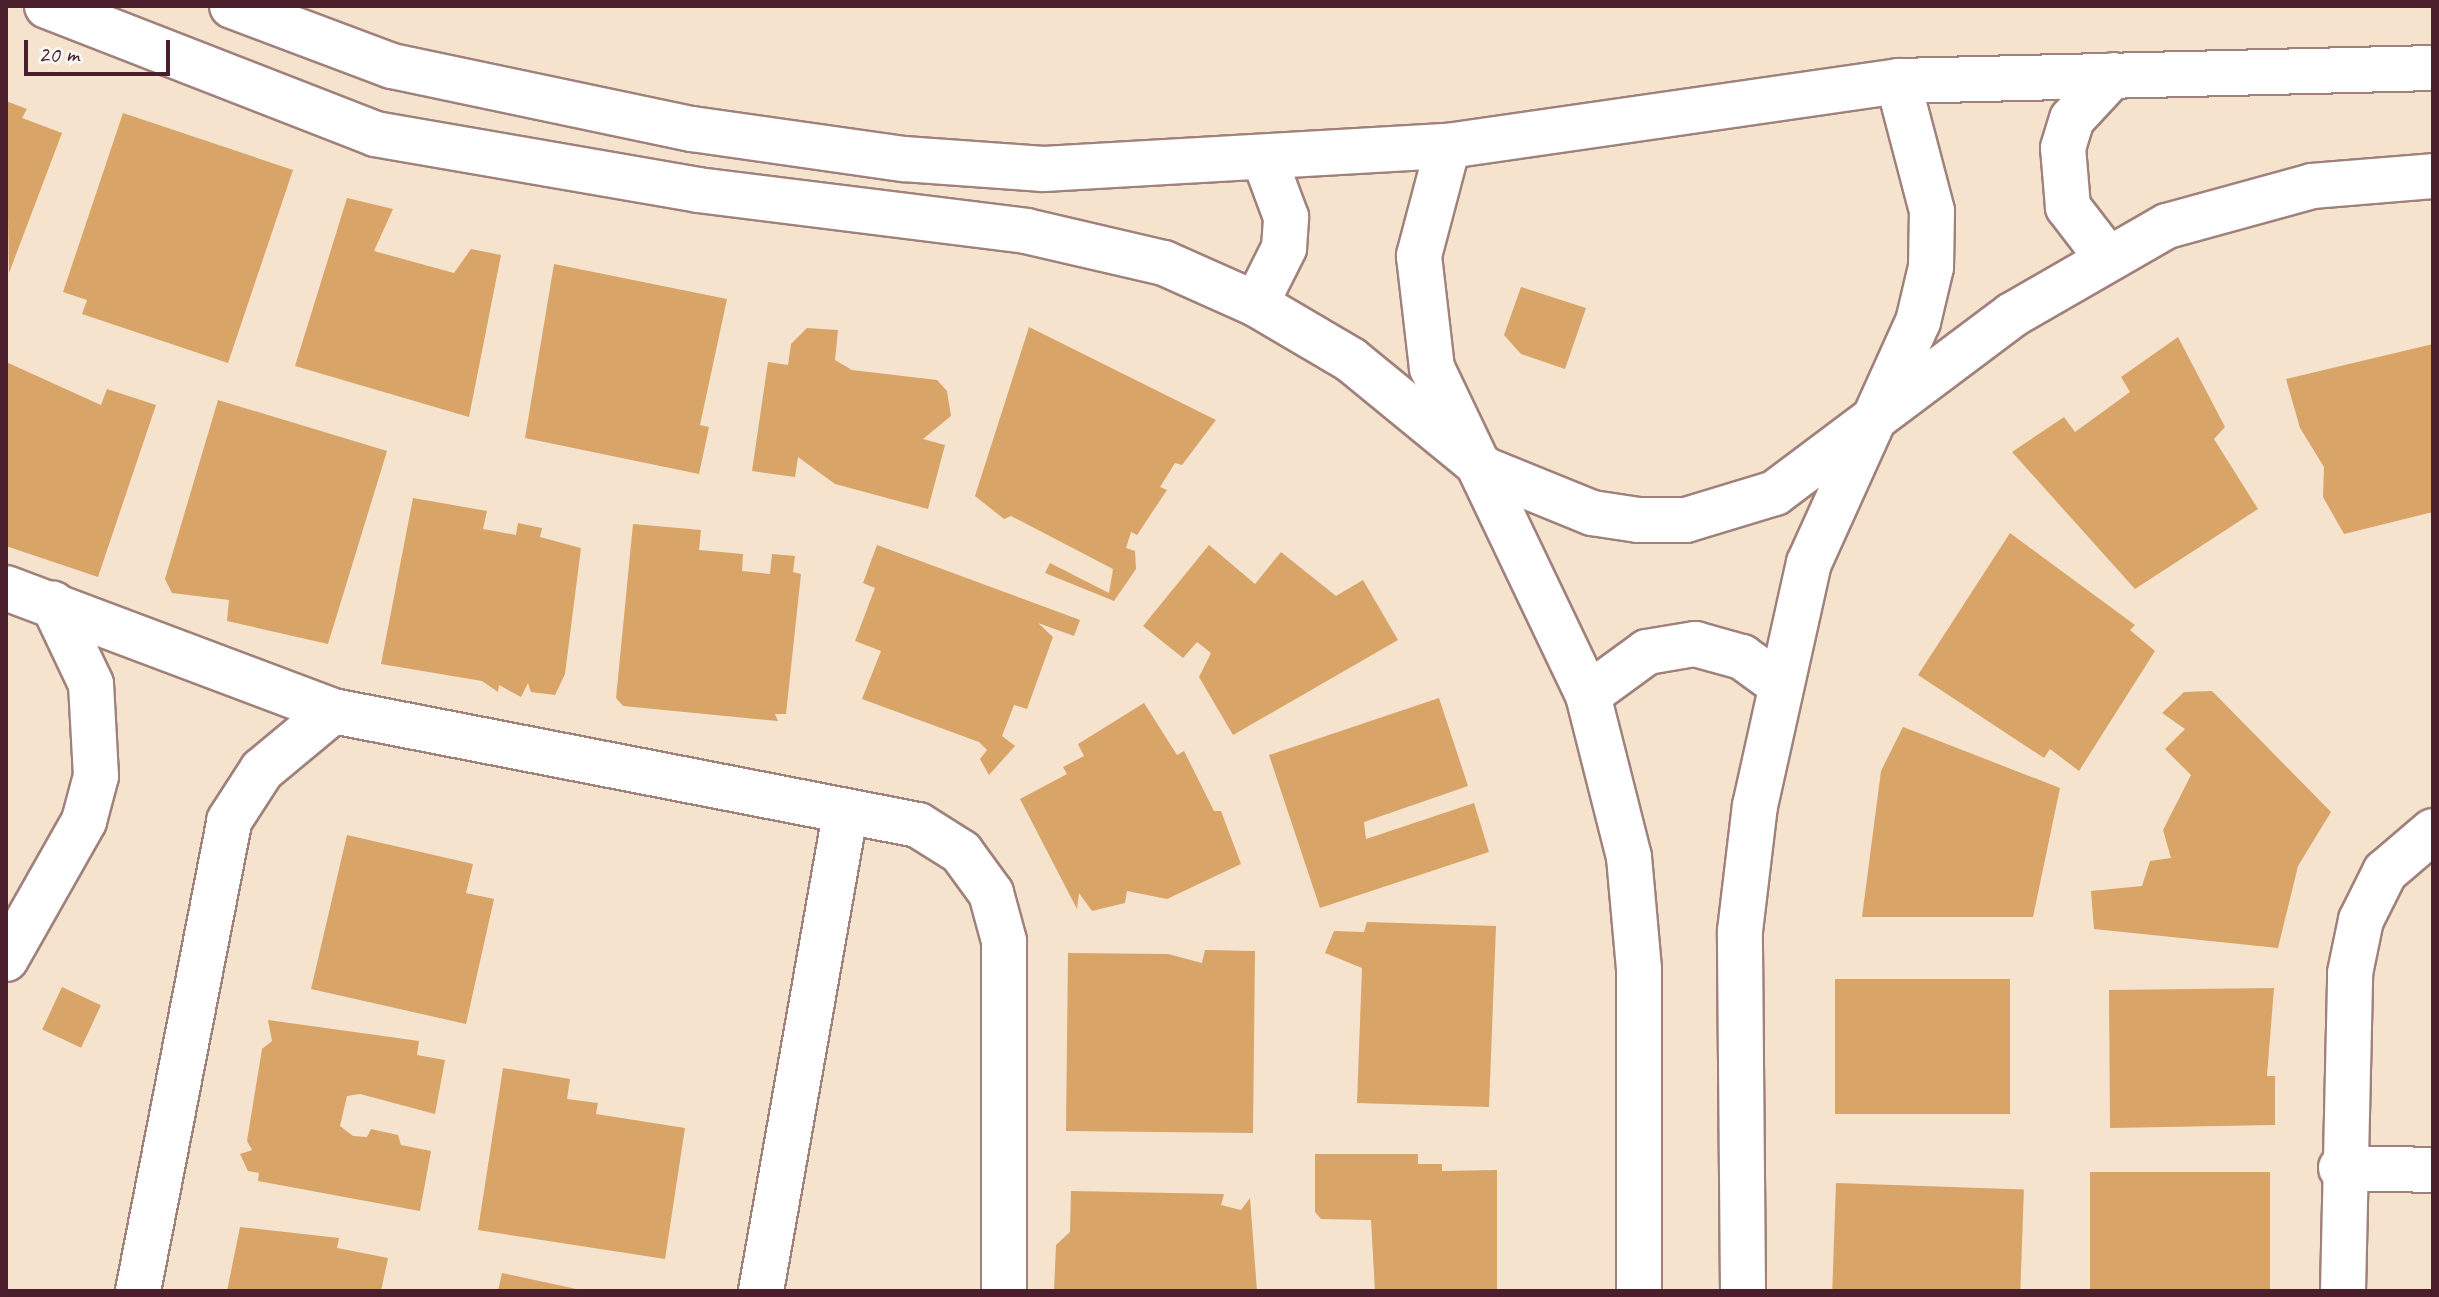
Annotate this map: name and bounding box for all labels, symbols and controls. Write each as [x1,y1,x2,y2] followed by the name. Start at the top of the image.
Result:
[28,24,174,74] scale bar
[38,39,79,69] text: 20 m

